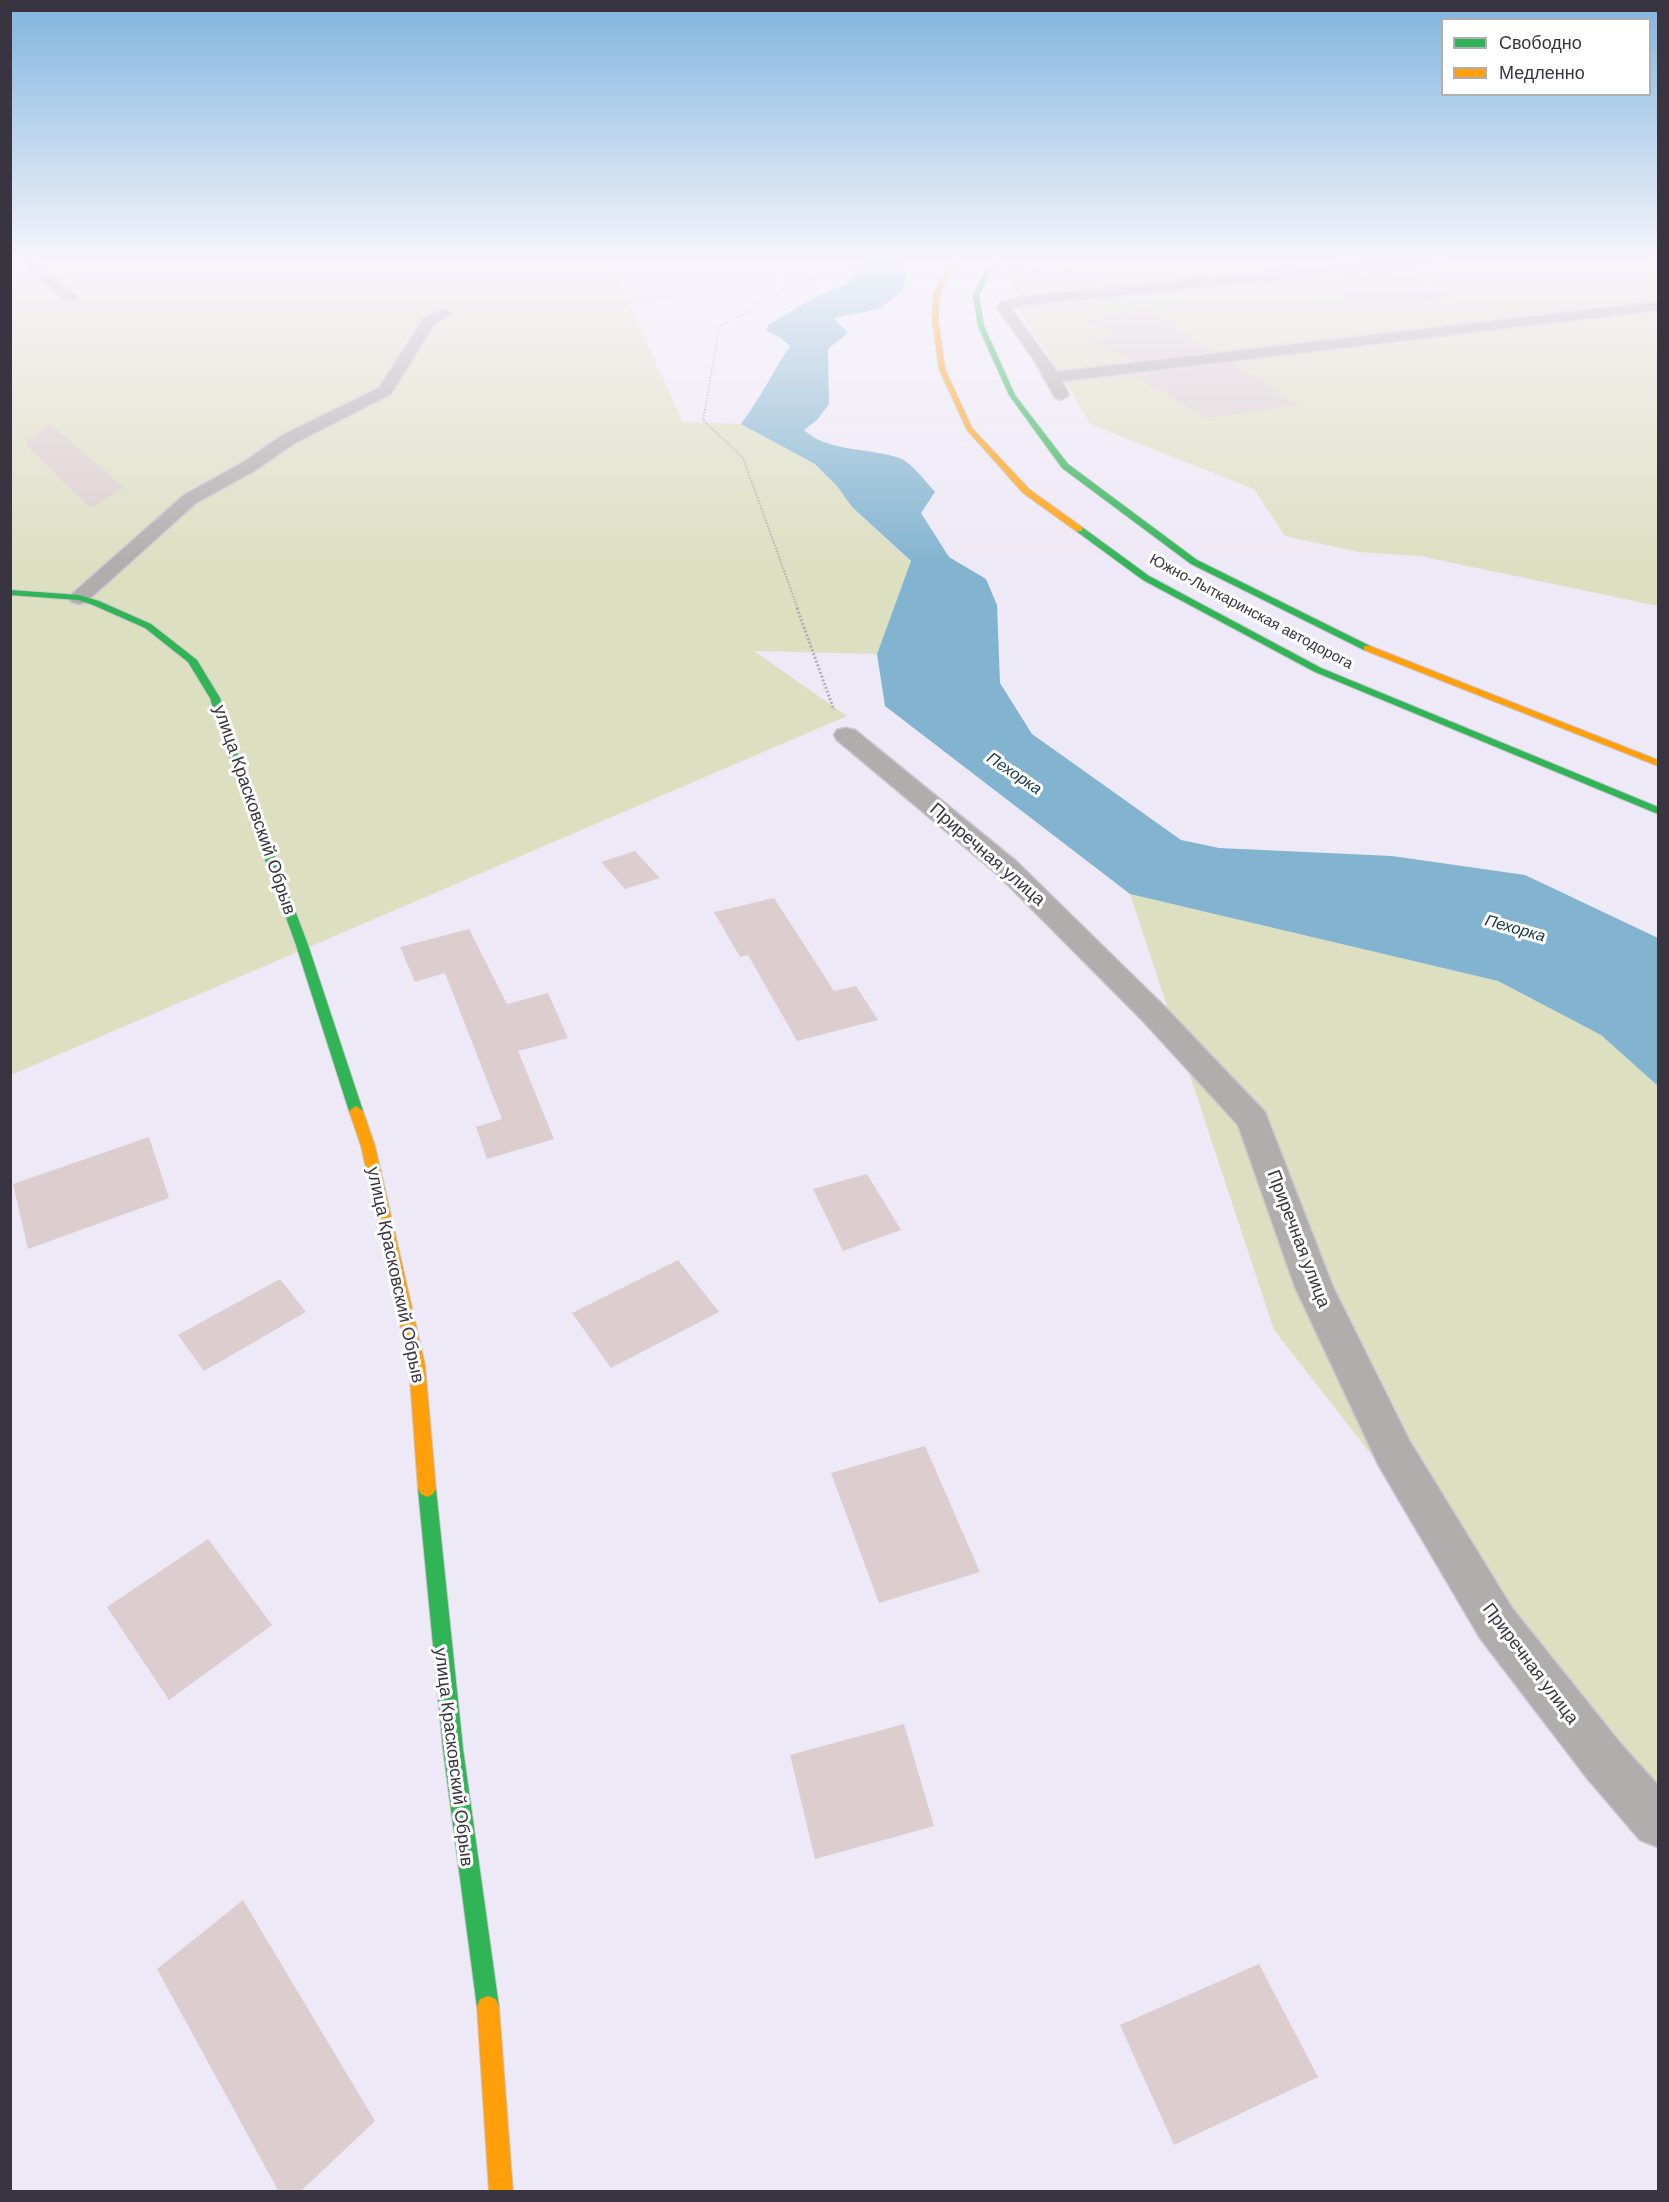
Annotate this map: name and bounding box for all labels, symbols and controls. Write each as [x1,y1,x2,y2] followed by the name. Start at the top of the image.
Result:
[1441,18,1651,96] legend
[1499,33,1582,53] text: Свободно
[1499,63,1585,83] text: Медленно
[1146,551,1356,673] street label: Южно-Лыткаринская автодорога
[208,702,300,918] street label: улица Красковский Обрыв
[983,749,1045,799] water label: Пехорка
[925,799,1049,911] street label: Приречная улица
[1483,911,1547,947] water label: Пехорка
[362,1165,428,1385] street label: улица Красковский Обрыв
[1262,1167,1334,1311] street label: Приречная улица
[1477,1599,1583,1729] street label: Приречная улица
[429,1646,477,1868] street label: улица Красковский Обрыв

